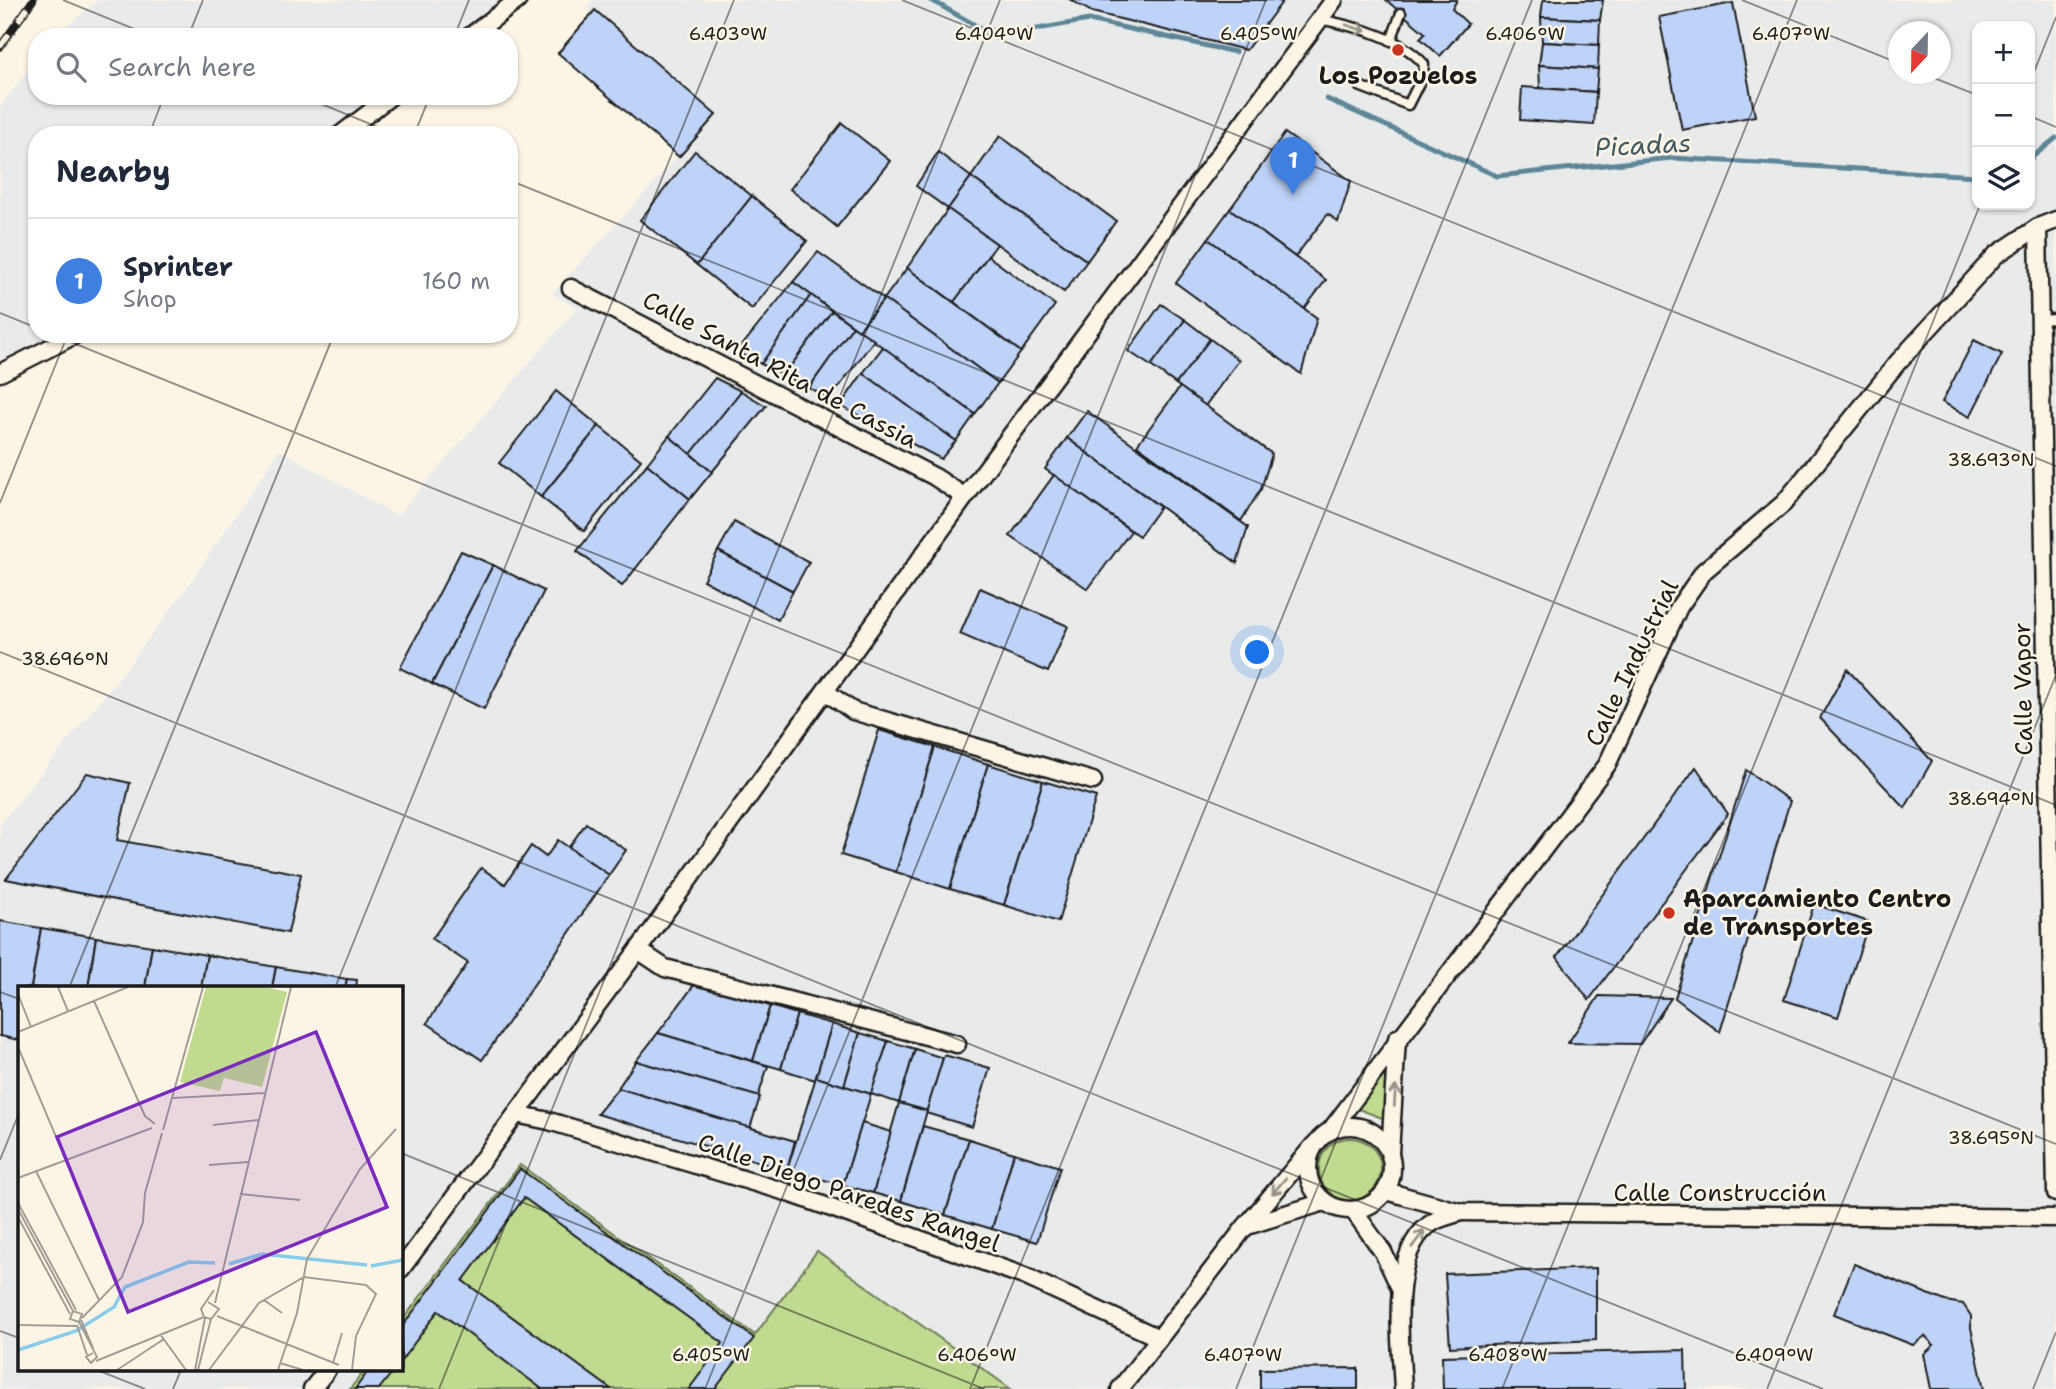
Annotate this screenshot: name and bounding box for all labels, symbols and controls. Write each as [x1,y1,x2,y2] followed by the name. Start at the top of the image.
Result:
[1888,21,1951,84] north arrow
[1972,21,2035,210] map controls
[1972,21,2035,84] button: +
[689,22,767,46] text: 6.403°W
[954,22,1034,46] text: 6.404°W
[1220,22,1298,46] text: 6.405°W
[1485,22,1565,46] text: 6.406°W
[1752,22,1830,46] text: 6.407°W
[1345,23,1367,36] one-way arrow
[28,28,518,105] search box
[1390,42,1406,58] marker: Los Pozuelos
[52,48,90,86] icon: search
[108,49,257,84] text: Search here
[1319,60,1477,92] place label: Los Pozuelos
[1972,84,2035,147] button: −
[1594,124,1692,165] water label: Picadas
[1270,137,1316,195] pin: 1
[1972,147,2035,210] button: layers
[56,151,171,192] text: Nearby
[123,249,233,284] text: Sprinter
[74,266,84,296] text: 1
[422,266,490,296] text: 160 m
[123,284,177,314] text: Shop
[637,284,923,456] street label: Calle Santa Rita de Cassia
[1948,448,2034,472] text: 38.693°N
[1578,574,1687,752] street label: Calle Industrial
[2006,622,2040,756] street label: Calle Vapor
[1240,635,1274,669] your location
[21,647,109,671] text: 38.696°N
[1947,787,2035,811] text: 38.694°N
[1683,883,1951,943] place label: Aparcamiento Centro de Transportes
[1661,905,1677,921] marker: Aparcamiento Centro de Transportes
[18,986,402,1372] inset map
[1389,1085,1402,1108] one-way arrow
[694,1126,1005,1260] street label: Calle Diego Paredes Rangel
[1948,1126,2034,1150] text: 38.695°N
[1271,1177,1287,1195] one-way arrow
[1614,1177,1826,1209] street label: Calle Construcción
[1411,1231,1426,1249] one-way arrow
[672,1343,750,1367] text: 6.405°W
[937,1343,1017,1367] text: 6.406°W
[1204,1343,1282,1367] text: 6.407°W
[1468,1343,1548,1367] text: 6.408°W
[1734,1343,1814,1367] text: 6.409°W

